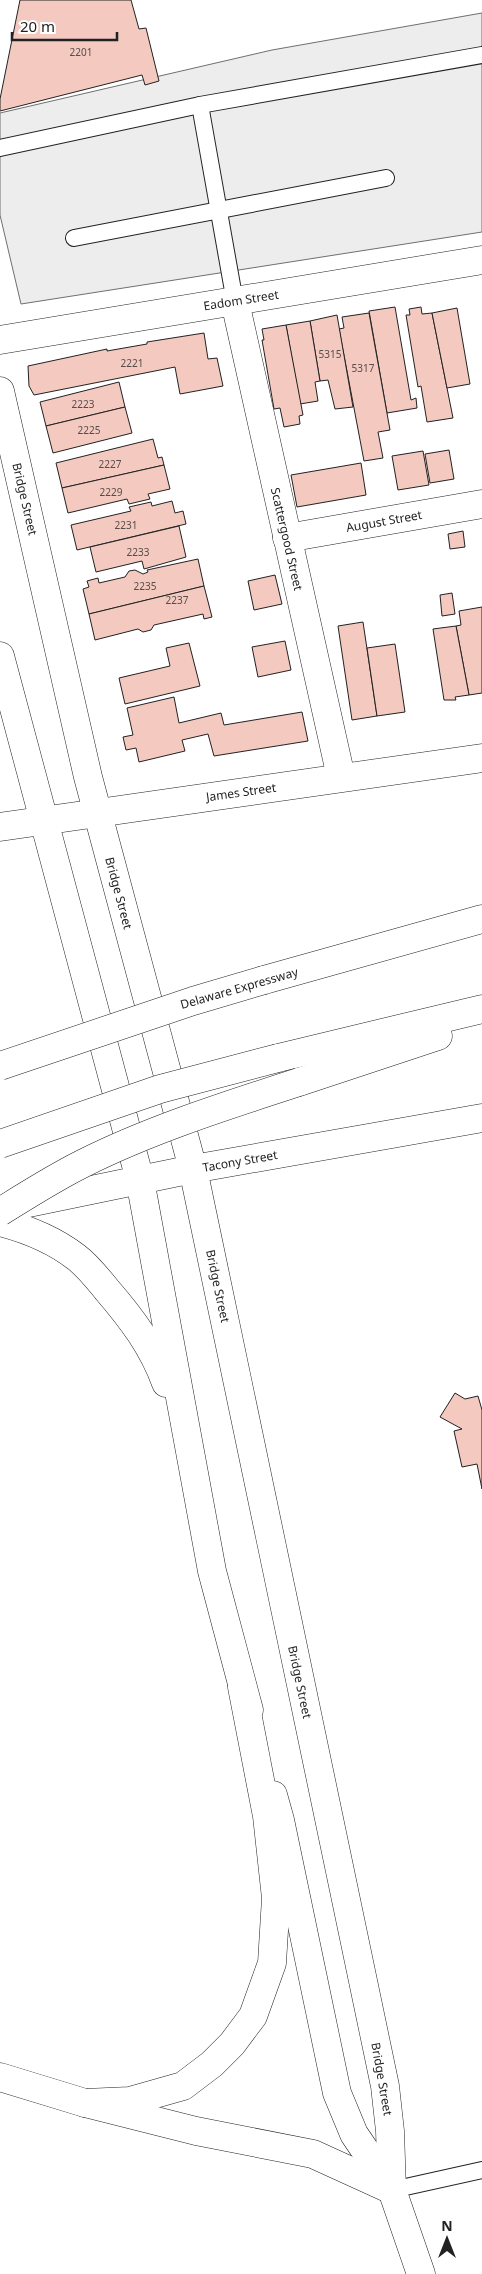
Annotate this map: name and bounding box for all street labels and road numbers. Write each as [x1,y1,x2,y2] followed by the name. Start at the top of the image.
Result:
[202,286,280,314] street label: Eadom Street
[8,461,42,538] street label: Bridge Street
[267,486,307,593] street label: Scattergood Street
[345,506,424,536] street label: August Street
[204,779,278,805] street label: James Street
[101,855,137,932] street label: Bridge Street
[178,963,301,1013] street label: Delaware Expressway
[201,1146,279,1176] street label: Tacony Street
[202,1248,234,1325] street label: Bridge Street
[284,1644,316,1721] street label: Bridge Street
[367,2041,397,2118] street label: Bridge Street

